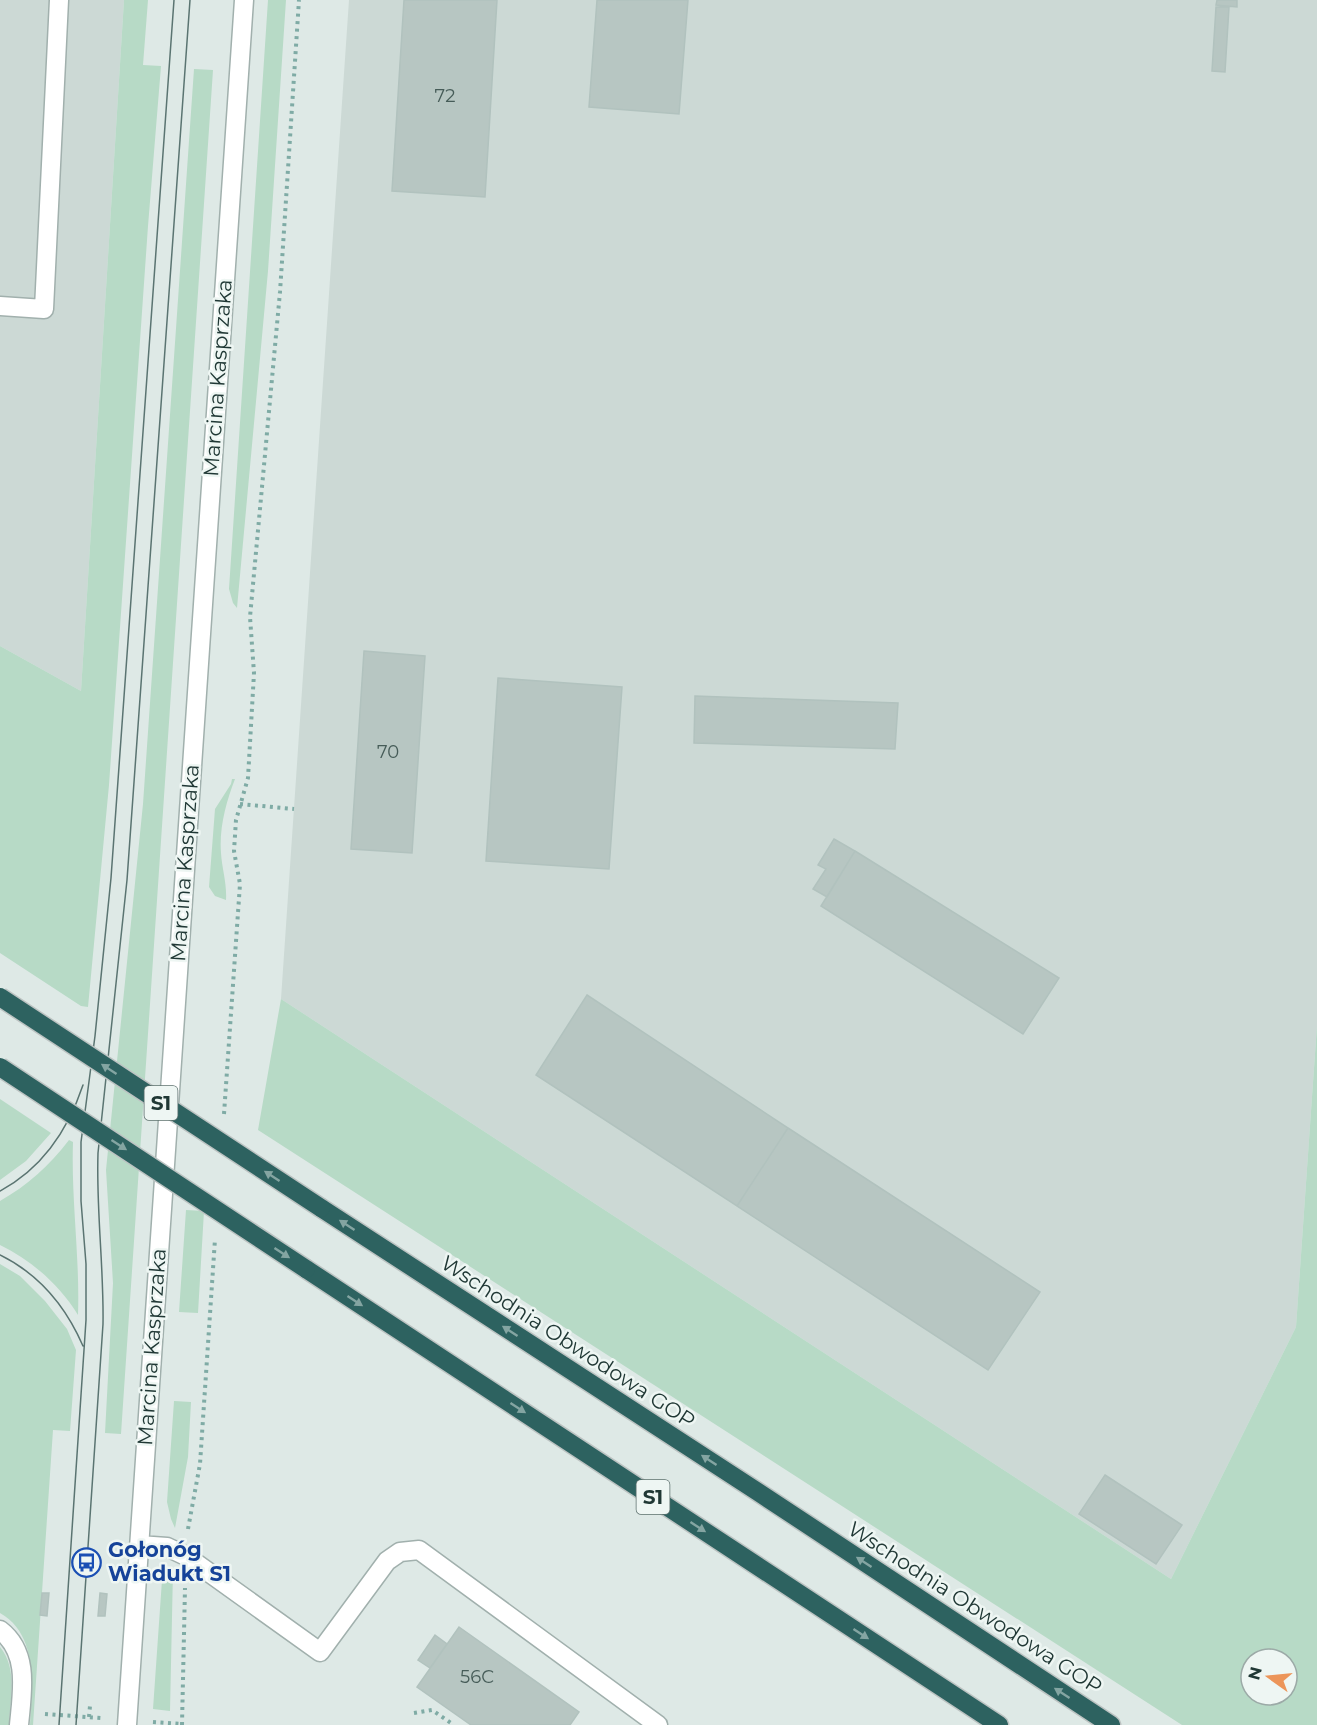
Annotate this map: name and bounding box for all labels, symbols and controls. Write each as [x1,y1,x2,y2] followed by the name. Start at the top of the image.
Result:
[435,85,455,107] house number: 72
[198,278,237,477] street label: Marcina Kasprzaka
[377,741,399,763] house number: 70
[165,763,204,962] street label: Marcina Kasprzaka
[101,1064,117,1075] one-way arrow
[144,1086,178,1120] road number: S1
[111,1139,127,1150] one-way arrow
[264,1171,280,1182] one-way arrow
[339,1219,355,1231] one-way arrow
[132,1247,171,1446] street label: Marcina Kasprzaka
[273,1247,290,1258] one-way arrow
[436,1250,700,1433] street label: Wschodnia Obwodowa GOP
[347,1295,363,1306] one-way arrow
[502,1326,518,1337] one-way arrow
[509,1402,525,1414] one-way arrow
[701,1455,717,1466] one-way arrow
[636,1480,670,1514] road number: S1
[843,1516,1107,1699] street label: Wschodnia Obwodowa GOP
[690,1521,706,1532] one-way arrow
[108,1537,231,1586] place label: Gołonóg Wiadukt S1
[71,1546,103,1578] bus stop icon: Gołonóg Wiadukt S1
[857,1556,873,1568] one-way arrow
[853,1628,869,1639] one-way arrow
[1239,1647,1299,1707] north arrow
[1244,1665,1266,1682] text: N
[460,1666,494,1688] house number: 56C
[1054,1688,1070,1699] one-way arrow

